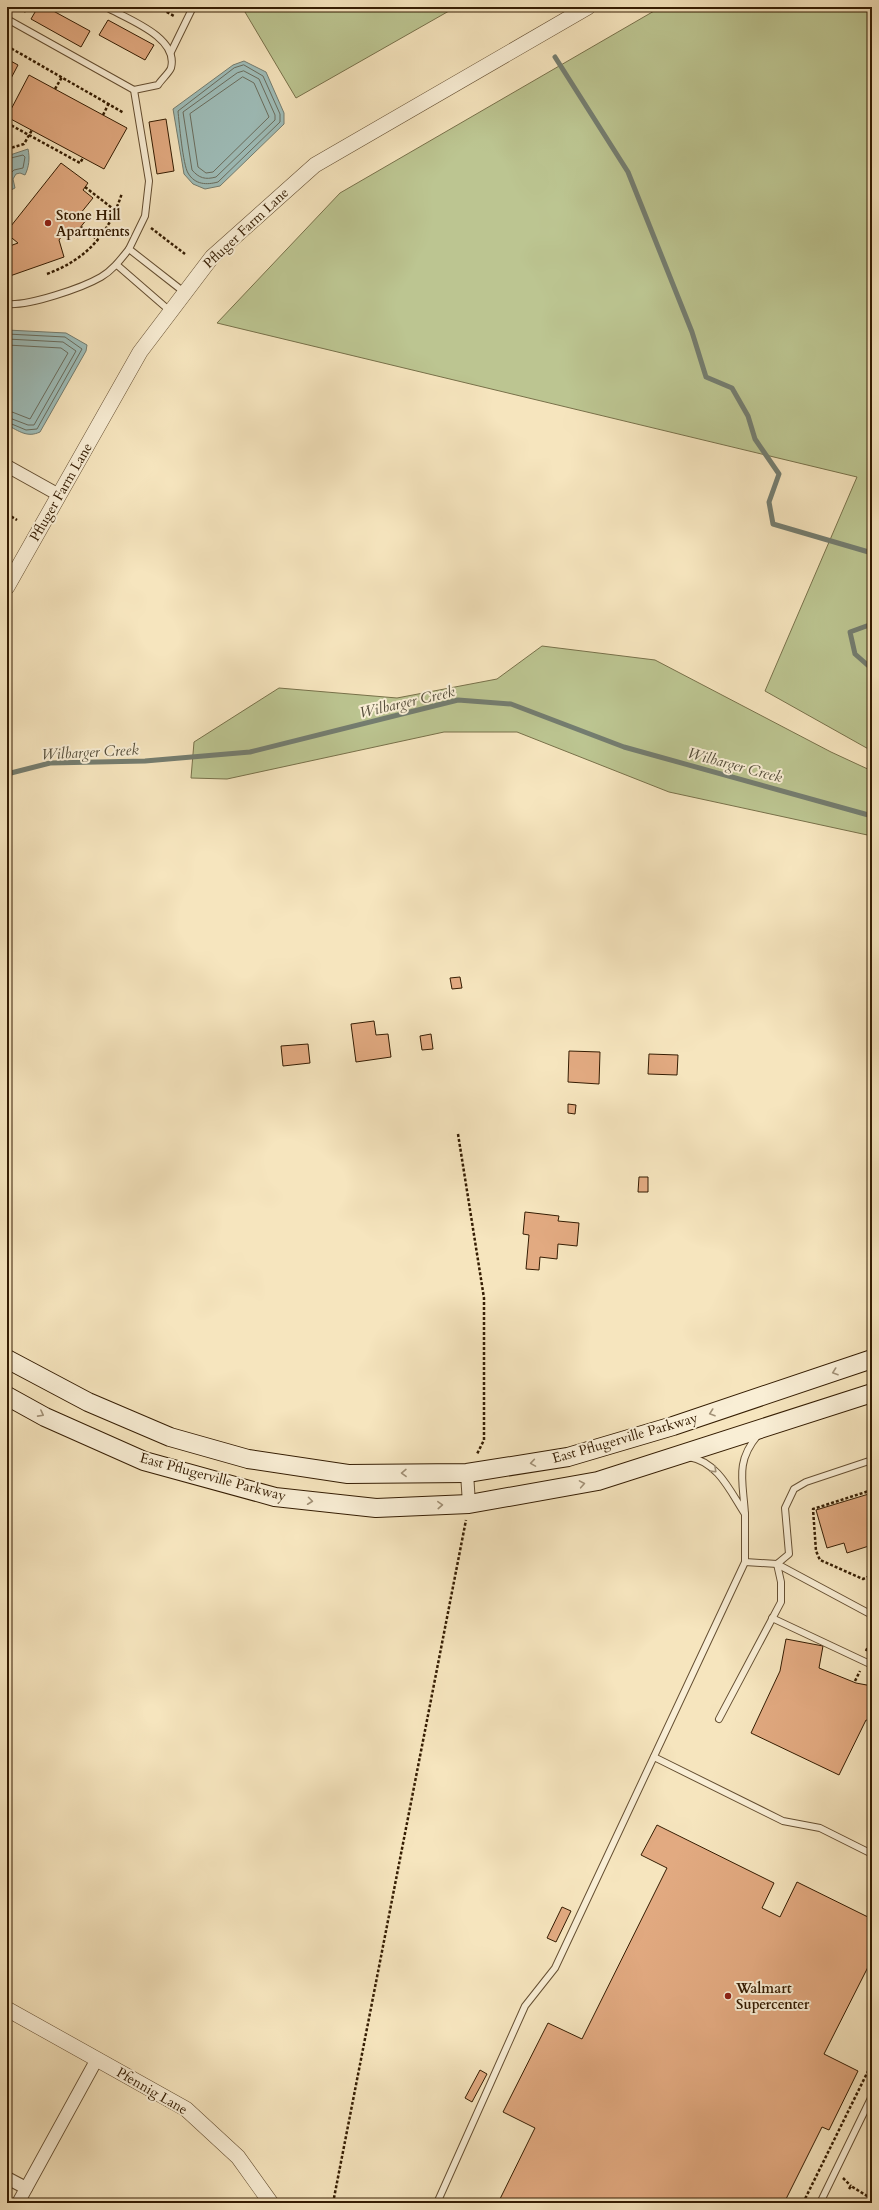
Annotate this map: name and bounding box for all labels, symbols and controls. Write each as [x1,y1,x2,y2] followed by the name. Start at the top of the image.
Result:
[199,183,293,273] street label: Pfluger Farm Lane
[56,206,130,241] place label: Stone Hill Apartments
[43,218,53,228] marker: Stone Hill Apartments
[25,439,97,545] street label: Pfluger Farm Lane
[357,681,457,723] water label: Wilbarger Creek
[41,739,140,765] water label: Wilbarger Creek
[685,743,785,787] water label: Wilbarger Creek
[832,1367,839,1376] one-way arrow
[550,1408,701,1468] street label: East Pflugerville Parkway
[708,1408,715,1417] one-way arrow
[37,1410,44,1417] one-way arrow
[138,1448,289,1506] street label: East Pflugerville Parkway
[530,1458,536,1467] one-way arrow
[709,1465,717,1473] one-way arrow
[401,1469,407,1477] one-way arrow
[579,1480,585,1489] one-way arrow
[307,1496,313,1505] one-way arrow
[437,1501,443,1510] one-way arrow
[735,1979,810,2014] place label: Walmart Supercenter
[723,1991,733,2001] marker: Walmart Supercenter
[113,2063,191,2119] street label: Pfennig Lane

